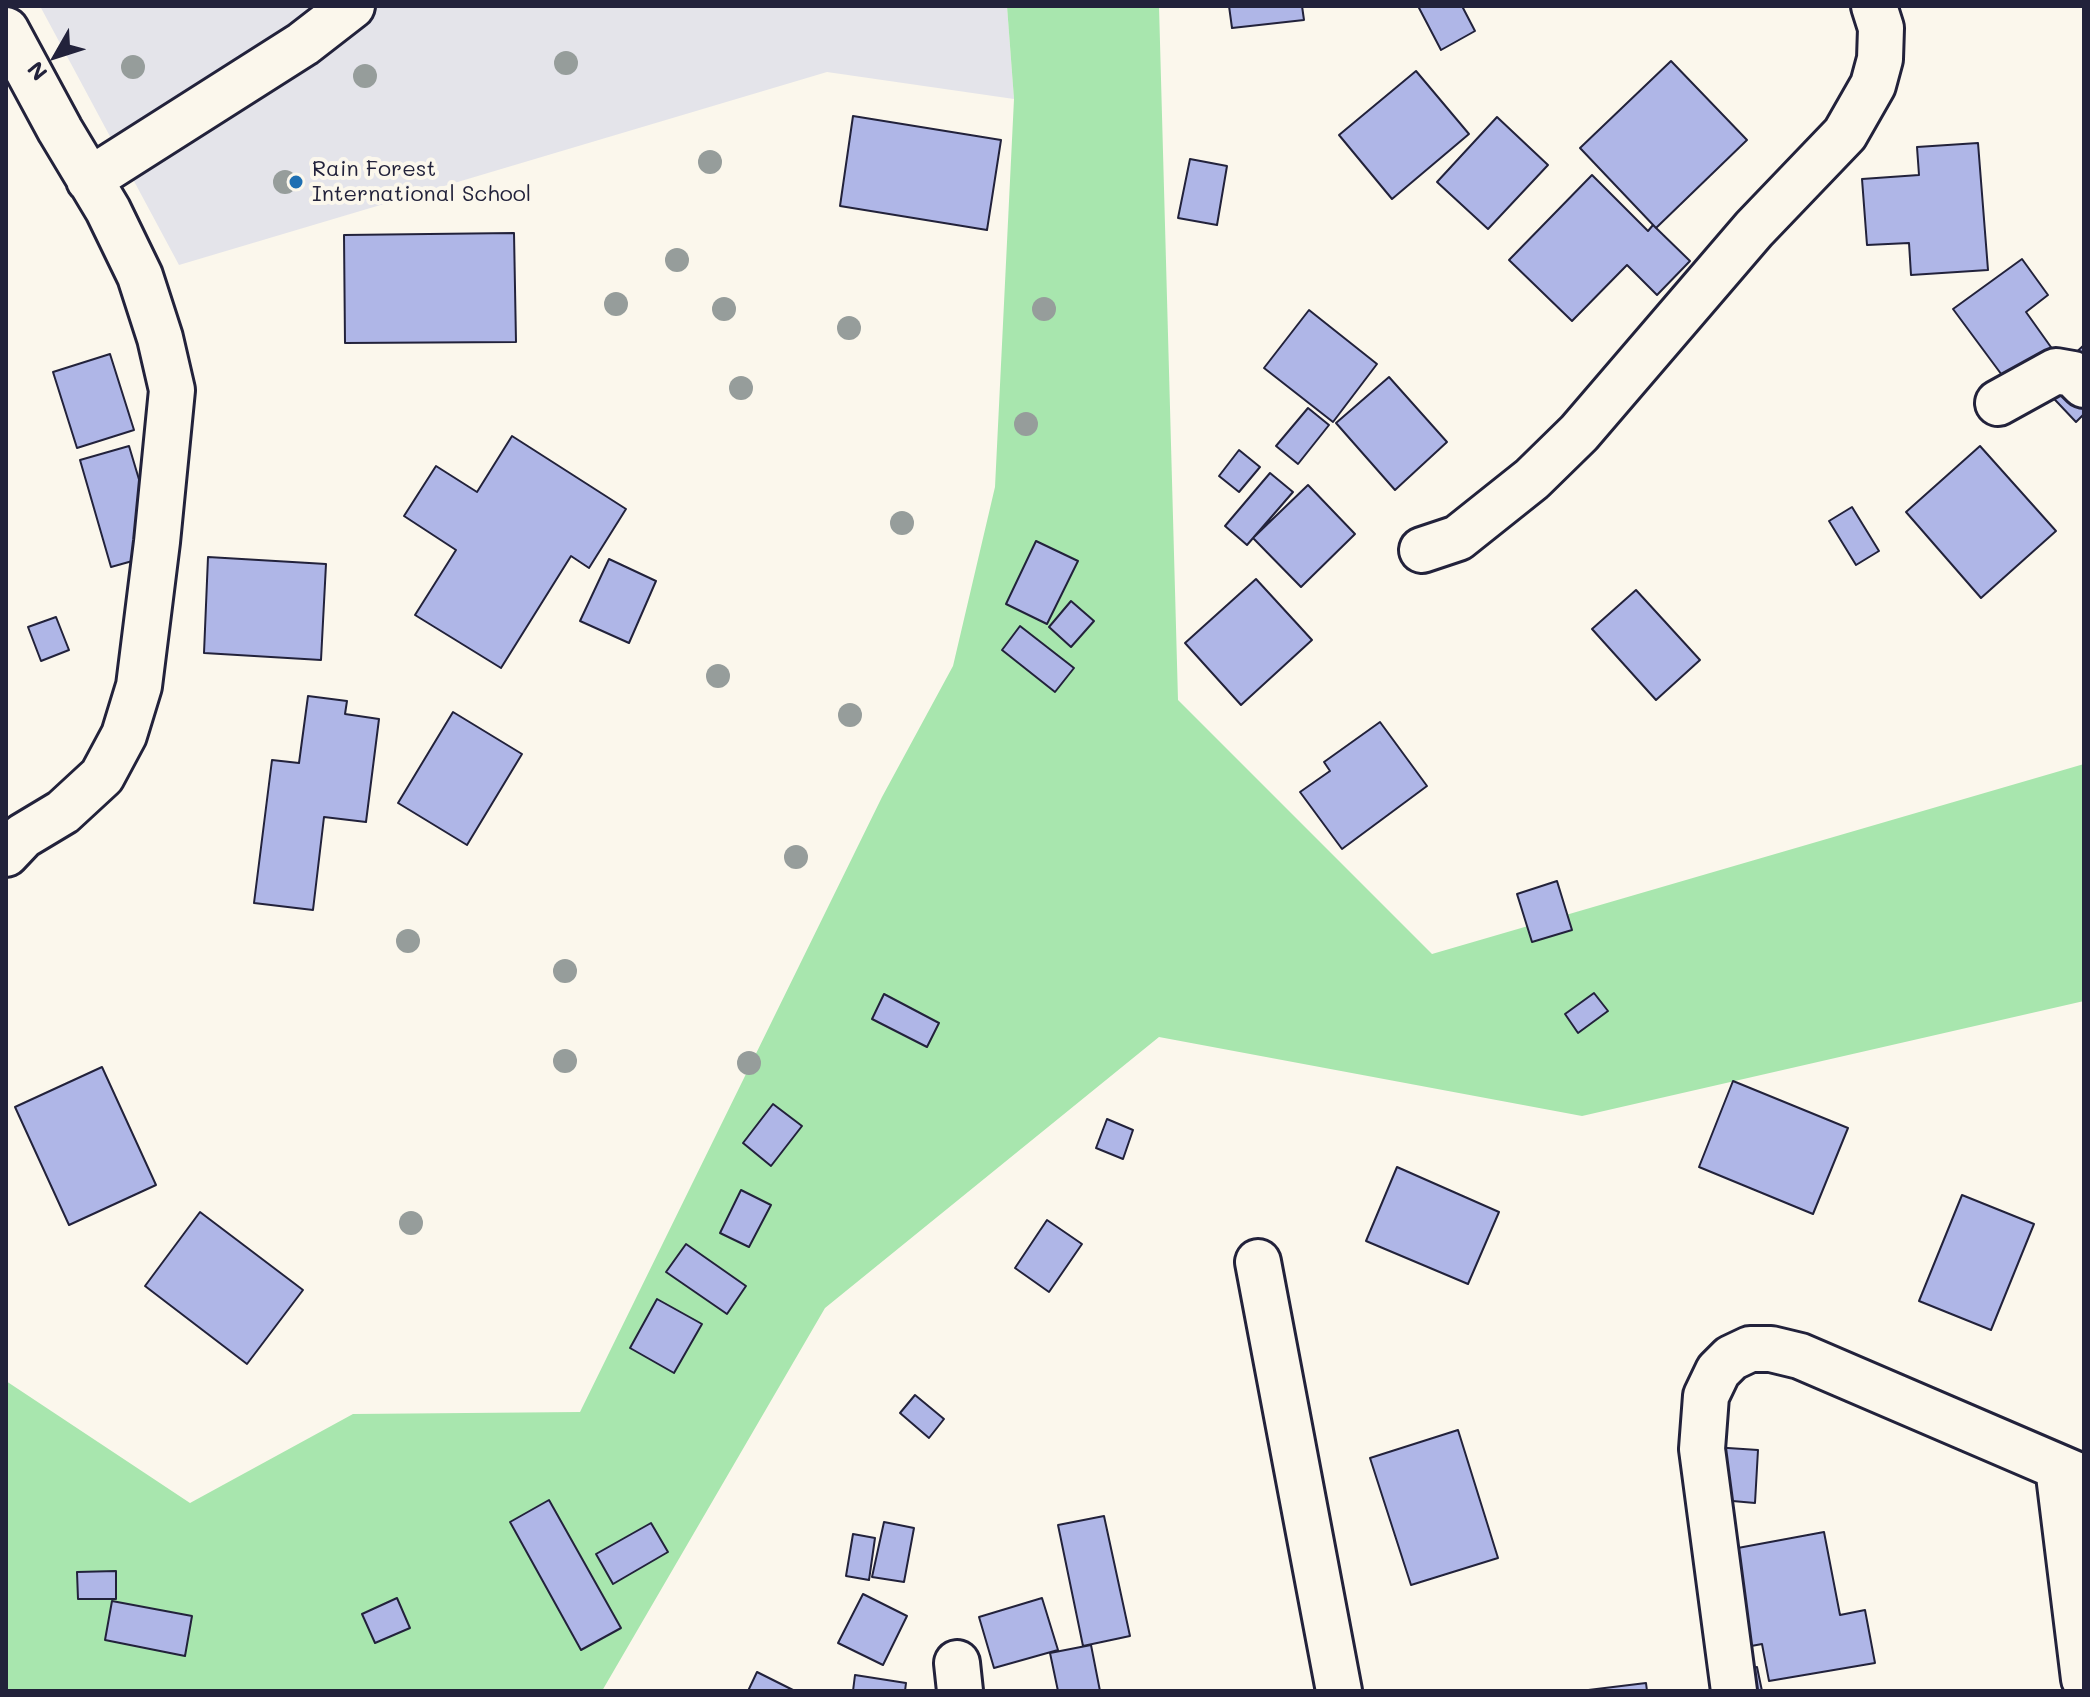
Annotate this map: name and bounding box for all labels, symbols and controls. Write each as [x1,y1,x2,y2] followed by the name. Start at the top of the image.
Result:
[16,16,96,96] north arrow
[20,56,53,87] text: N
[312,156,531,208] place label: Rain Forest International School
[287,173,305,191] marker: Rain Forest International School

